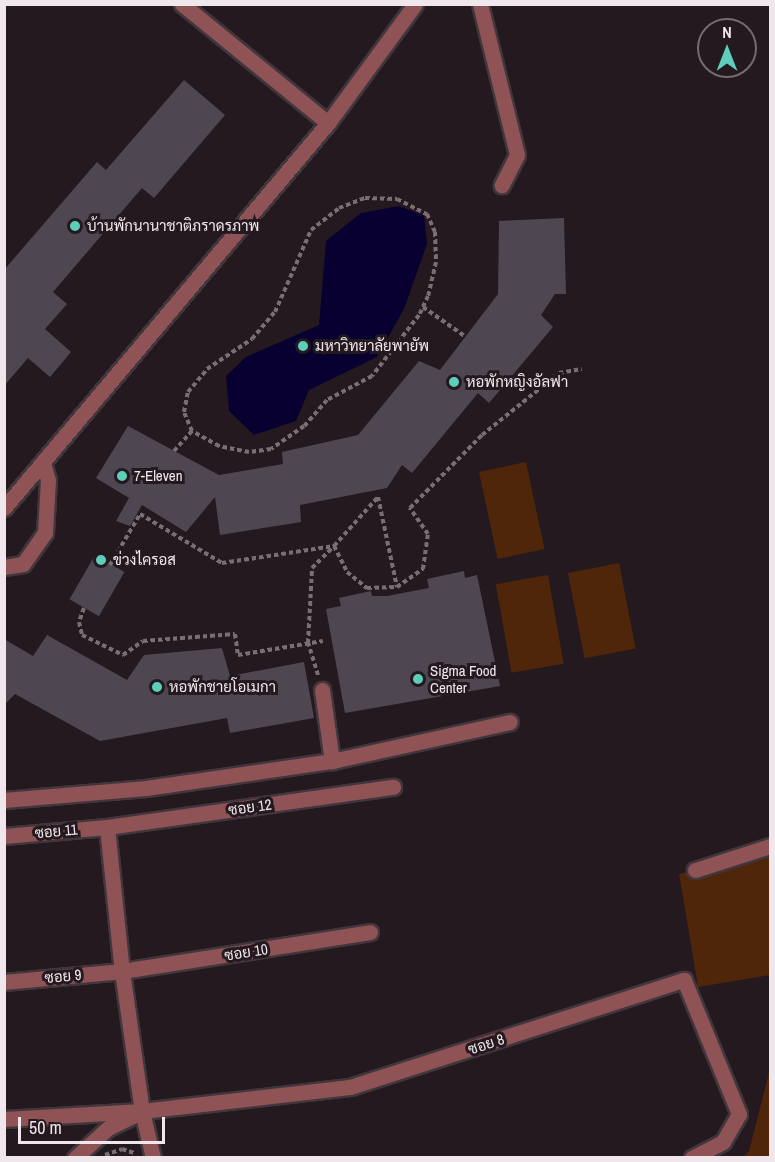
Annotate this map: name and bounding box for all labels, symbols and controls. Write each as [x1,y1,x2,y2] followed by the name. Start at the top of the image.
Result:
[697,18,757,78] north arrow
[722,21,732,43] text: N
[87,217,259,235] place label: บ้านพักนานาชาติภราดรภาพ
[68,219,82,233] marker: บ้านพักนานาชาติภราดรภาพ
[315,337,429,355] place label: มหาวิทยาลัยพายัพ
[296,339,310,353] marker: มหาวิทยาลัยพายัพ
[466,373,568,391] place label: หอพักหญิงอัลฟา
[447,375,461,389] marker: หอพักหญิงอัลฟา
[134,467,183,485] place label: 7-Eleven
[115,469,129,483] marker: 7-Eleven
[113,551,176,569] place label: ข่วงไครอส
[94,553,108,567] marker: ข่วงไครอส
[430,661,496,696] place label: Sigma Food Center
[411,672,425,686] marker: Sigma Food Center
[169,678,276,696] place label: หอพักชายโอเมกา
[150,680,164,694] marker: หอพักชายโอเมกา
[227,795,273,819] street label: ซอย 12
[34,820,78,842] street label: ซอย 11
[223,940,269,964] street label: ซอย 10
[44,965,82,987] street label: ซอย 9
[466,1030,506,1058] street label: ซอย 8
[21,1105,168,1143] scale bar
[29,1115,62,1140] text: 50 m

